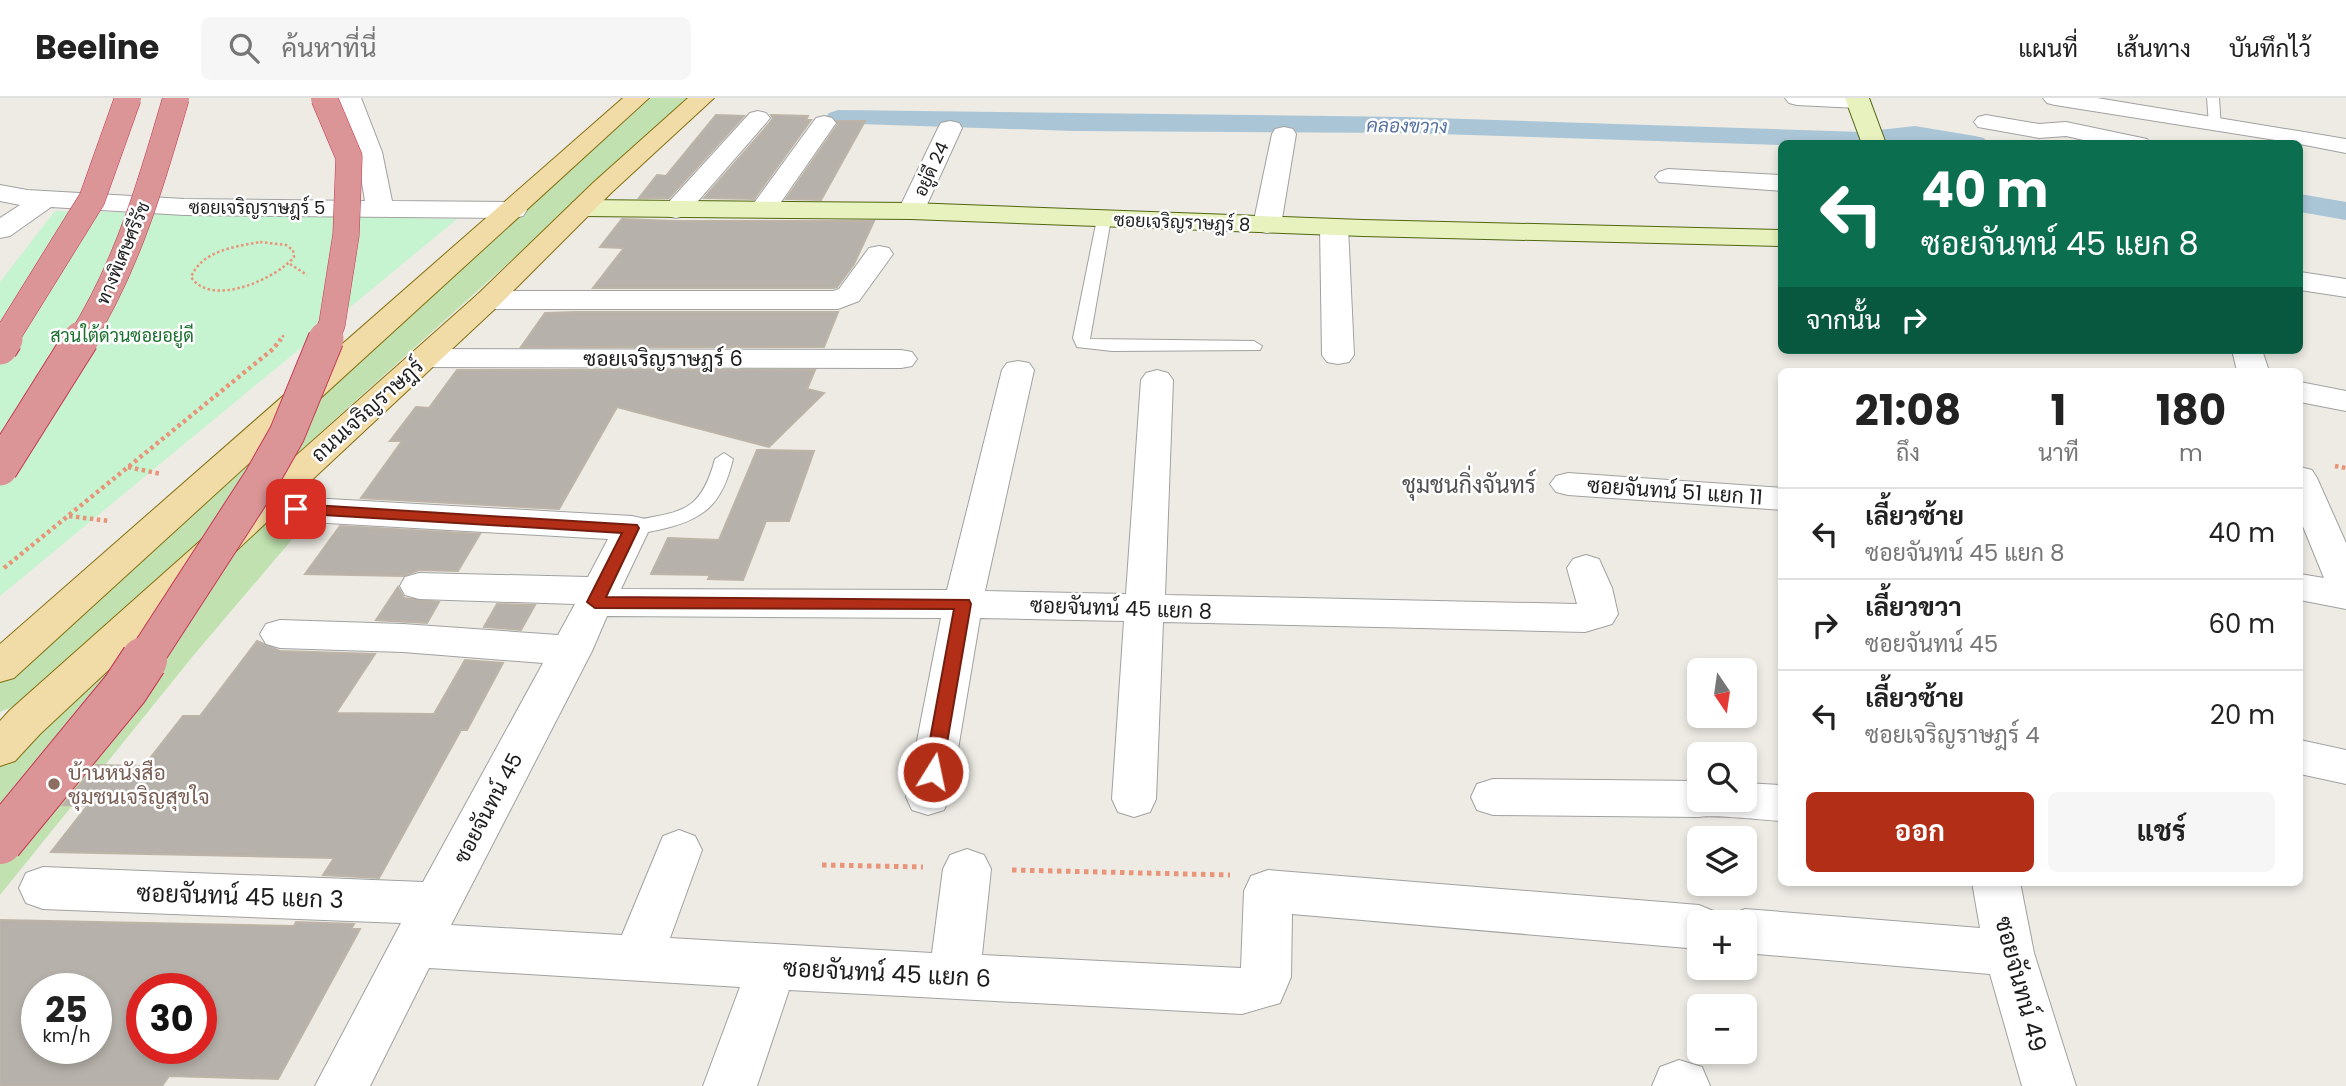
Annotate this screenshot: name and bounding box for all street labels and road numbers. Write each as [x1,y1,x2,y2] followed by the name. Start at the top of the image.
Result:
[907,137,955,201] street label: อยู่ดี 24
[189,195,325,220] street label: ซอยเจริญราษฎร์ 5
[90,198,156,308] street label: ทางพิเศษศรีรัช
[1113,207,1251,237] street label: ซอยเจริญราษฎร์ 8
[583,344,743,373] street label: ซอยเจริญราษฎร์ 6
[304,352,430,468] street label: ถนนเจริญราษฎร์
[1586,470,1764,512] street label: ซอยจันทน์ 51 แยก 11
[1029,590,1213,626] street label: ซอยจันทน์ 45 แยก 8
[447,748,529,868] street label: ซอยจันทน์ 45
[136,876,344,916] street label: ซอยจันทน์ 45 แยก 3
[1987,913,2055,1055] street label: ซอยจันทน์ 49
[782,951,992,995] street label: ซอยจันทน์ 45 แยก 6

